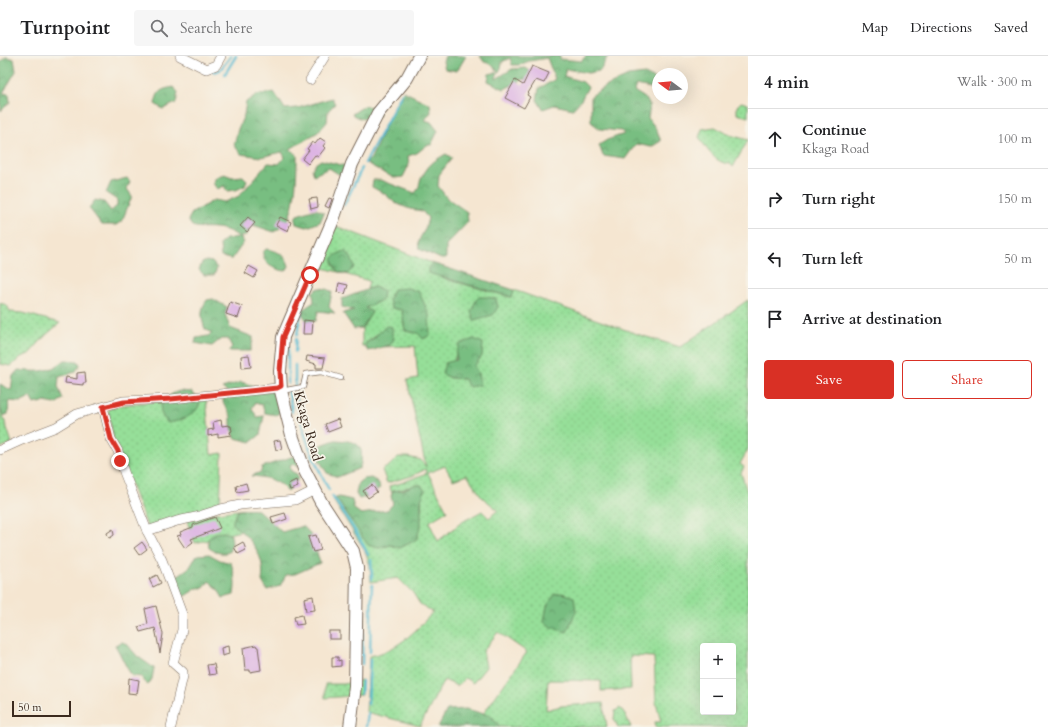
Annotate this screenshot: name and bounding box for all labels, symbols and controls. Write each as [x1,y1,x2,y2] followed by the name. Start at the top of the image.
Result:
[134,10,414,46] search box
[20,15,110,41] text: Turnpoint
[148,17,170,39] icon: search
[180,18,253,38] text: Search here
[862,18,888,37] text: Map
[910,18,972,37] text: Directions
[994,18,1028,37] text: Saved
[652,68,688,104] north arrow
[764,71,809,94] text: 4 min
[957,73,1032,91] text: Walk · 300 m
[802,120,867,140] text: Continue
[764,128,786,150] icon: ahead
[998,130,1032,148] text: 100 m
[802,140,869,158] text: Kkaga Road
[764,188,786,210] icon: right
[802,189,875,209] text: Turn right
[998,190,1032,208] text: 150 m
[764,248,786,270] icon: left
[802,249,863,269] text: Turn left
[1004,250,1032,268] text: 50 m
[301,266,319,284] route start
[764,308,786,330] icon: arrive
[802,309,942,329] text: Arrive at destination
[764,360,894,399] button: Save
[902,360,1032,399] button: Share
[289,389,327,464] street label: Kkaga Road
[111,452,129,470] route end
[700,643,736,715] map controls
[700,643,736,679] button: +
[700,679,736,715] button: −
[12,699,71,718] scale bar
[18,700,42,715] text: 50 m

